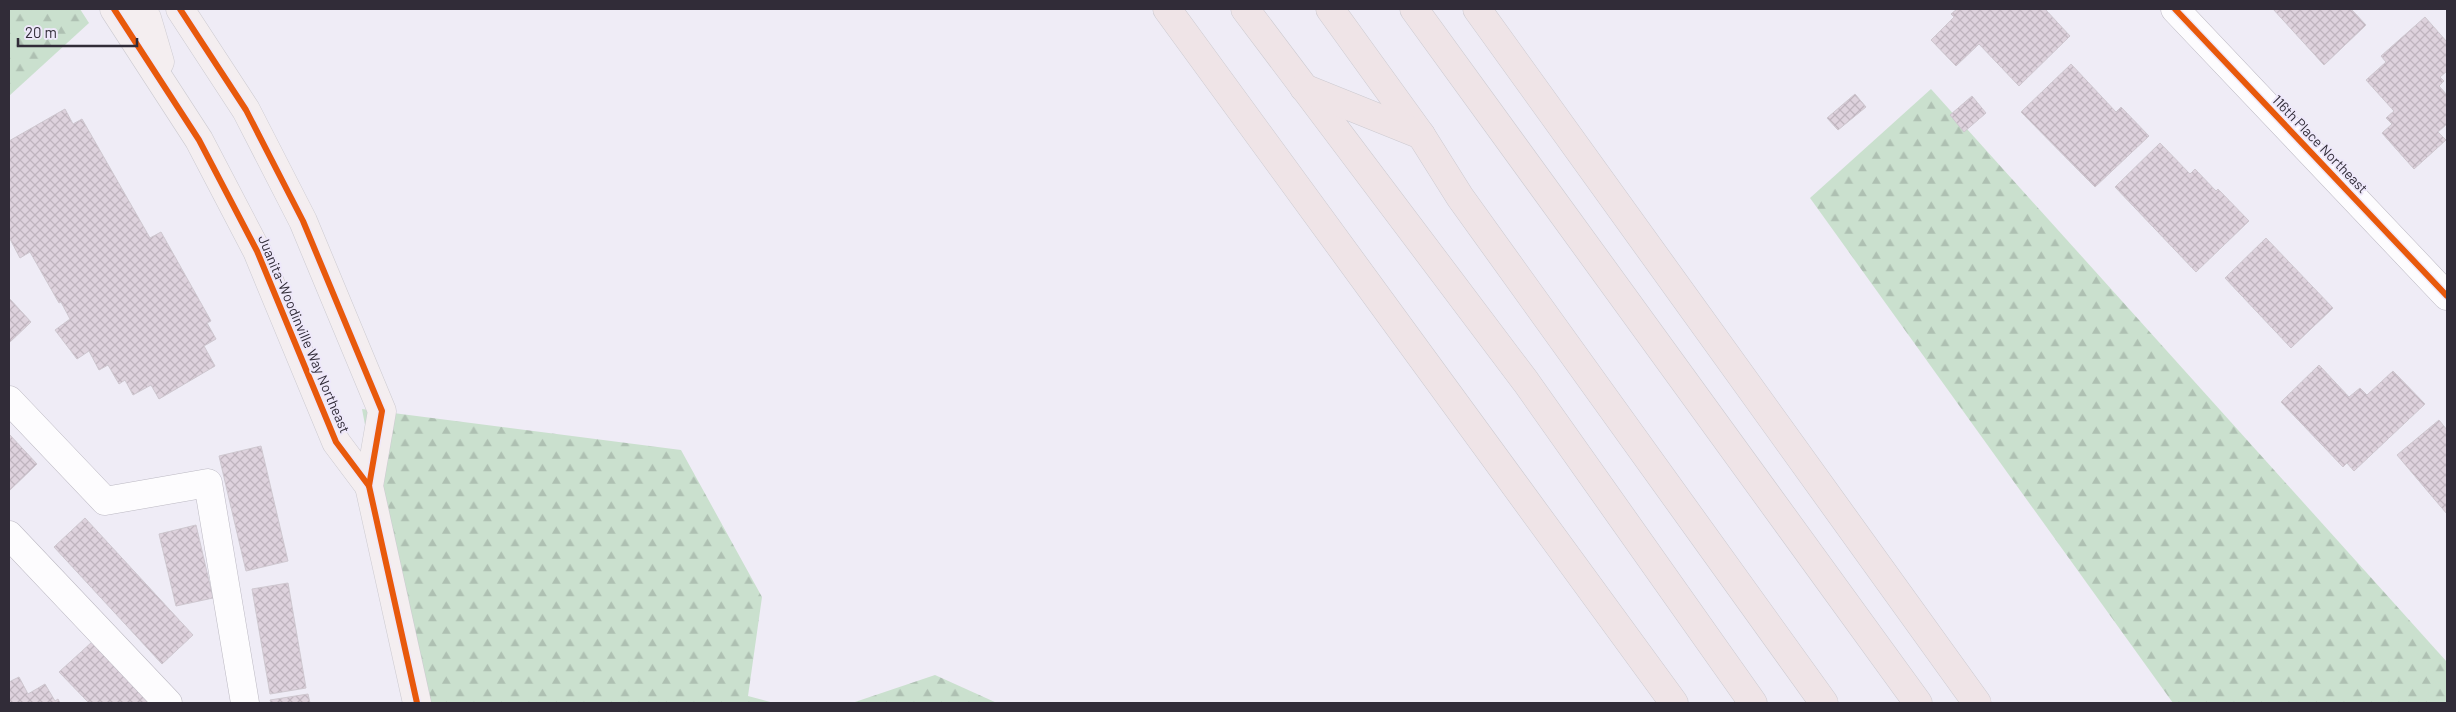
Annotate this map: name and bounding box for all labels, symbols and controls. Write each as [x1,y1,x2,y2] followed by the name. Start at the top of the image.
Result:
[18,15,136,47] scale bar
[25,23,57,41] text: 20 m
[2269,91,2372,196] street label: 116th Place Northeast
[255,232,354,435] street label: Juanita-Woodinville Way Northeast

